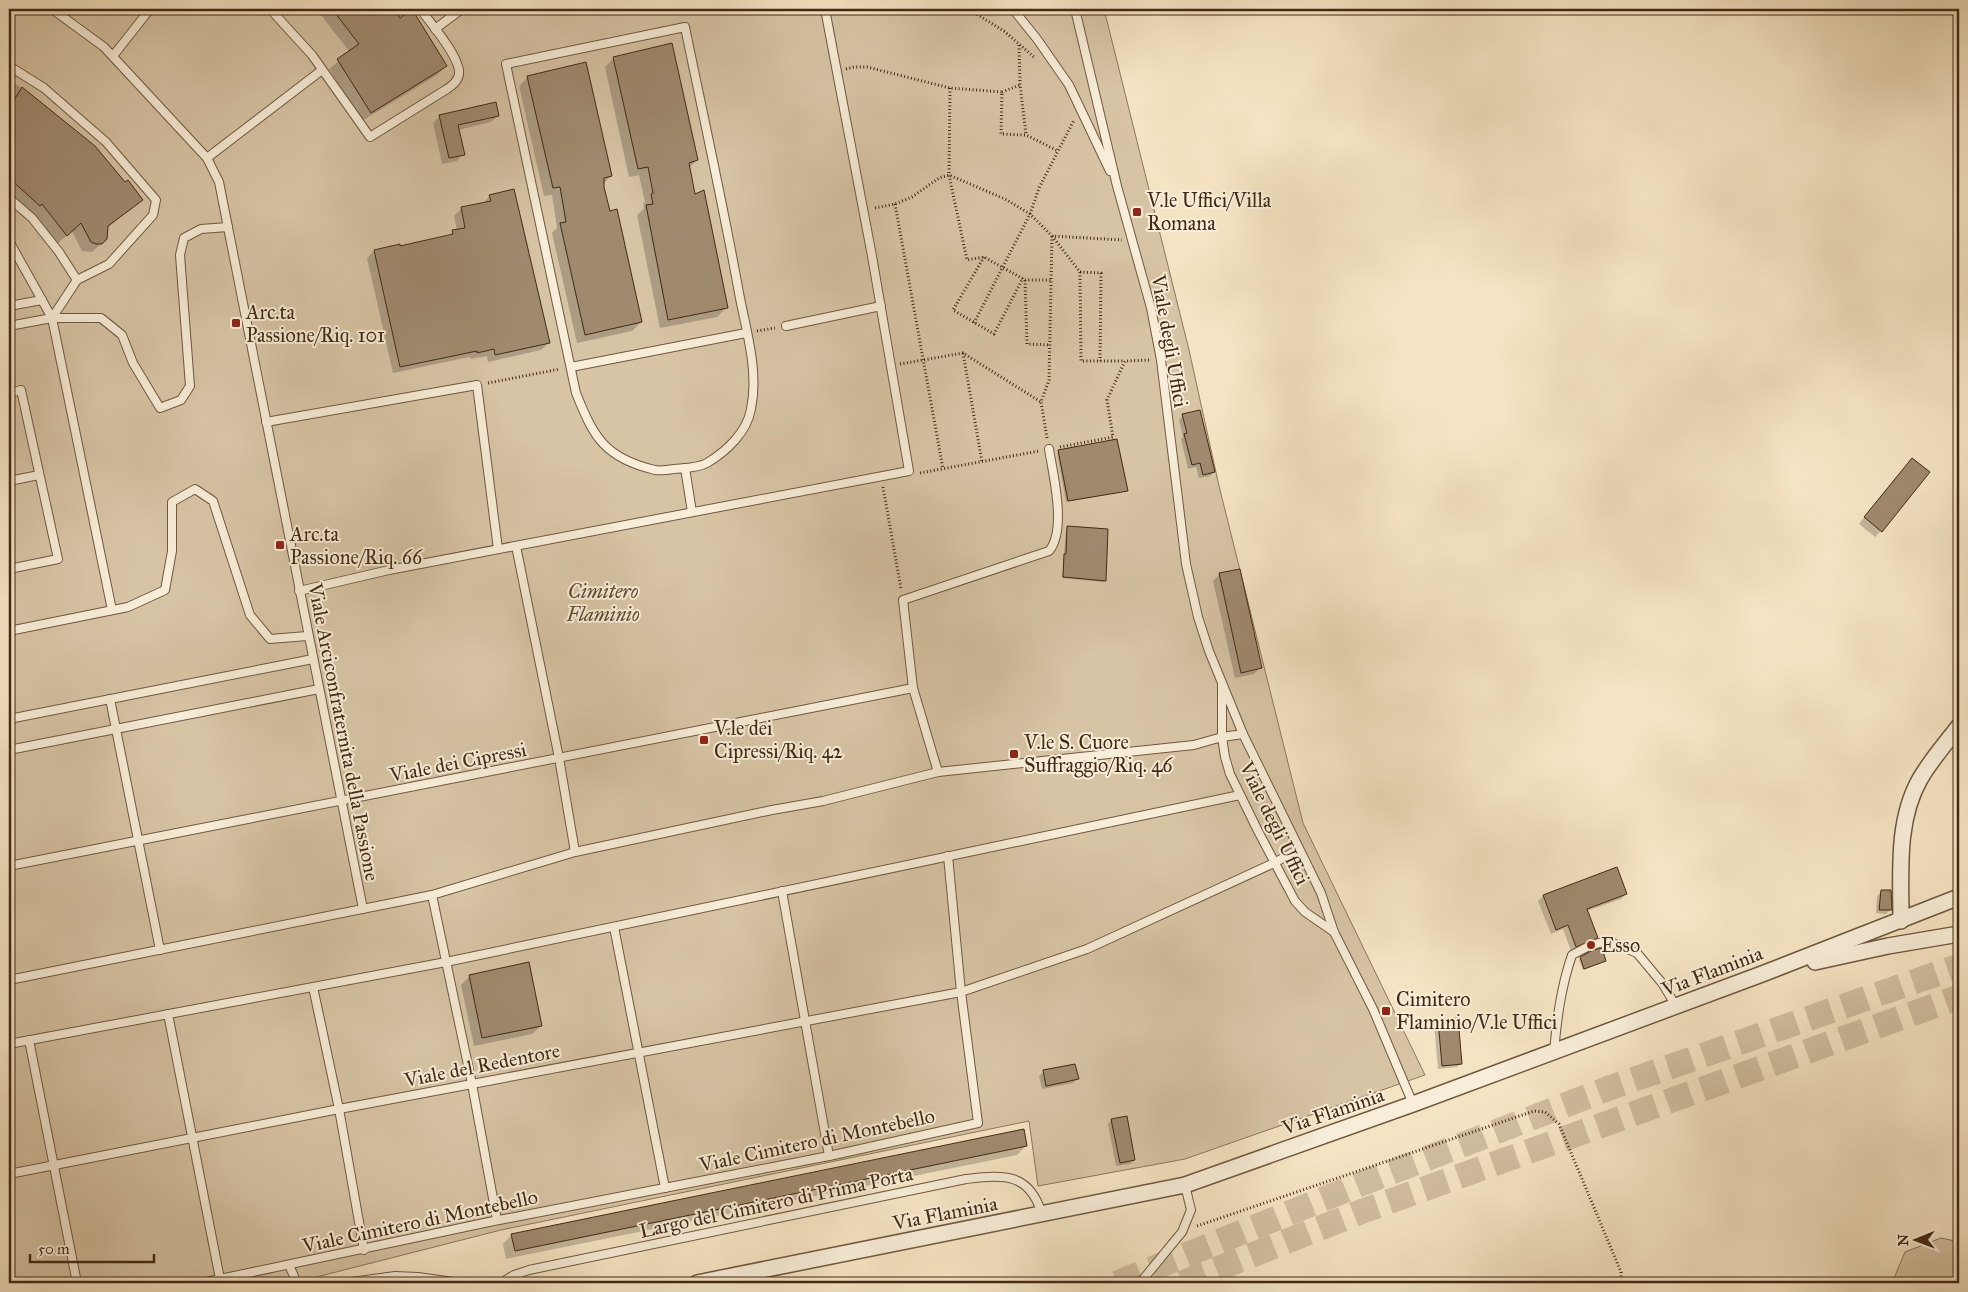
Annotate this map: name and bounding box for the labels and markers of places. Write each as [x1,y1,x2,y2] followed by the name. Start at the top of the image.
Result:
[1146,188,1272,235] place label: V.le Uffici/Villa Romana
[1131,206,1143,218] marker: V.le Uffici/Villa Romana
[245,300,385,348] place label: Arc.ta Passione/Riq. 101
[230,317,242,329] marker: Arc.ta Passione/Riq. 101
[289,522,423,570] place label: Arc.ta Passione/Riq. 66
[274,539,286,551] marker: Arc.ta Passione/Riq. 66
[713,716,843,764] place label: V.le dei Cipressi/Riq. 42
[1023,730,1173,778] place label: V.le S. Cuore Suffraggio/Riq. 46
[698,734,710,746] marker: V.le dei Cipressi/Riq. 42
[1008,748,1020,760] marker: V.le S. Cuore Suffraggio/Riq. 46
[1601,933,1640,957] place label: Esso
[1585,939,1597,951] marker: Esso
[1396,987,1558,1034] place label: Cimitero Flaminio/V.le Uffici
[1380,1005,1392,1017] marker: Cimitero Flaminio/V.le Uffici

